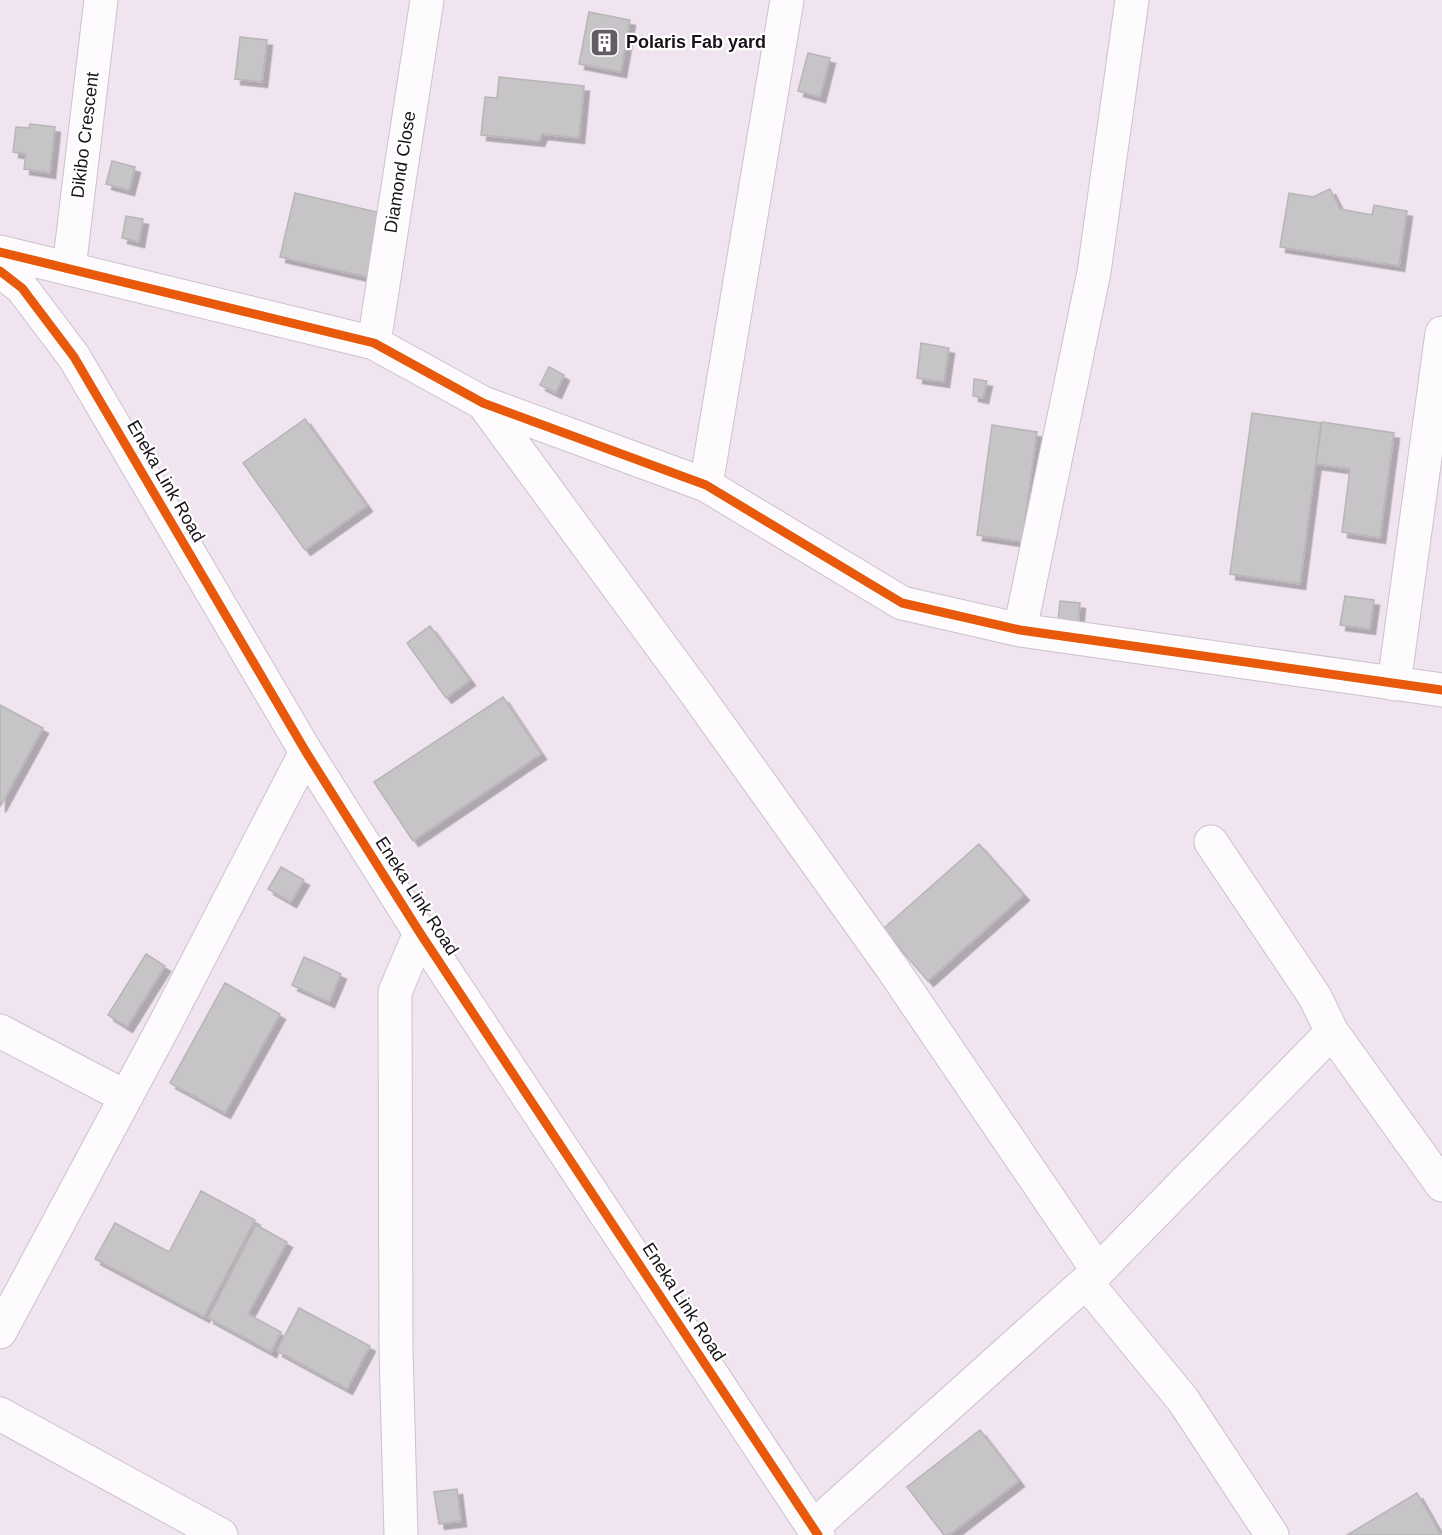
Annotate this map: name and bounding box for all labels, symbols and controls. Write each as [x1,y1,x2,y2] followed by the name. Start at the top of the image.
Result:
[589,26,621,58] building icon: Polaris Fab yard
[626,32,766,52] place label: Polaris Fab yard
[67,71,103,199] street label: Dikibo Crescent
[380,110,420,234] street label: Diamond Close
[123,417,209,545] street label: Eneka Link Road
[371,833,463,959] street label: Eneka Link Road
[638,1239,730,1365] street label: Eneka Link Road

